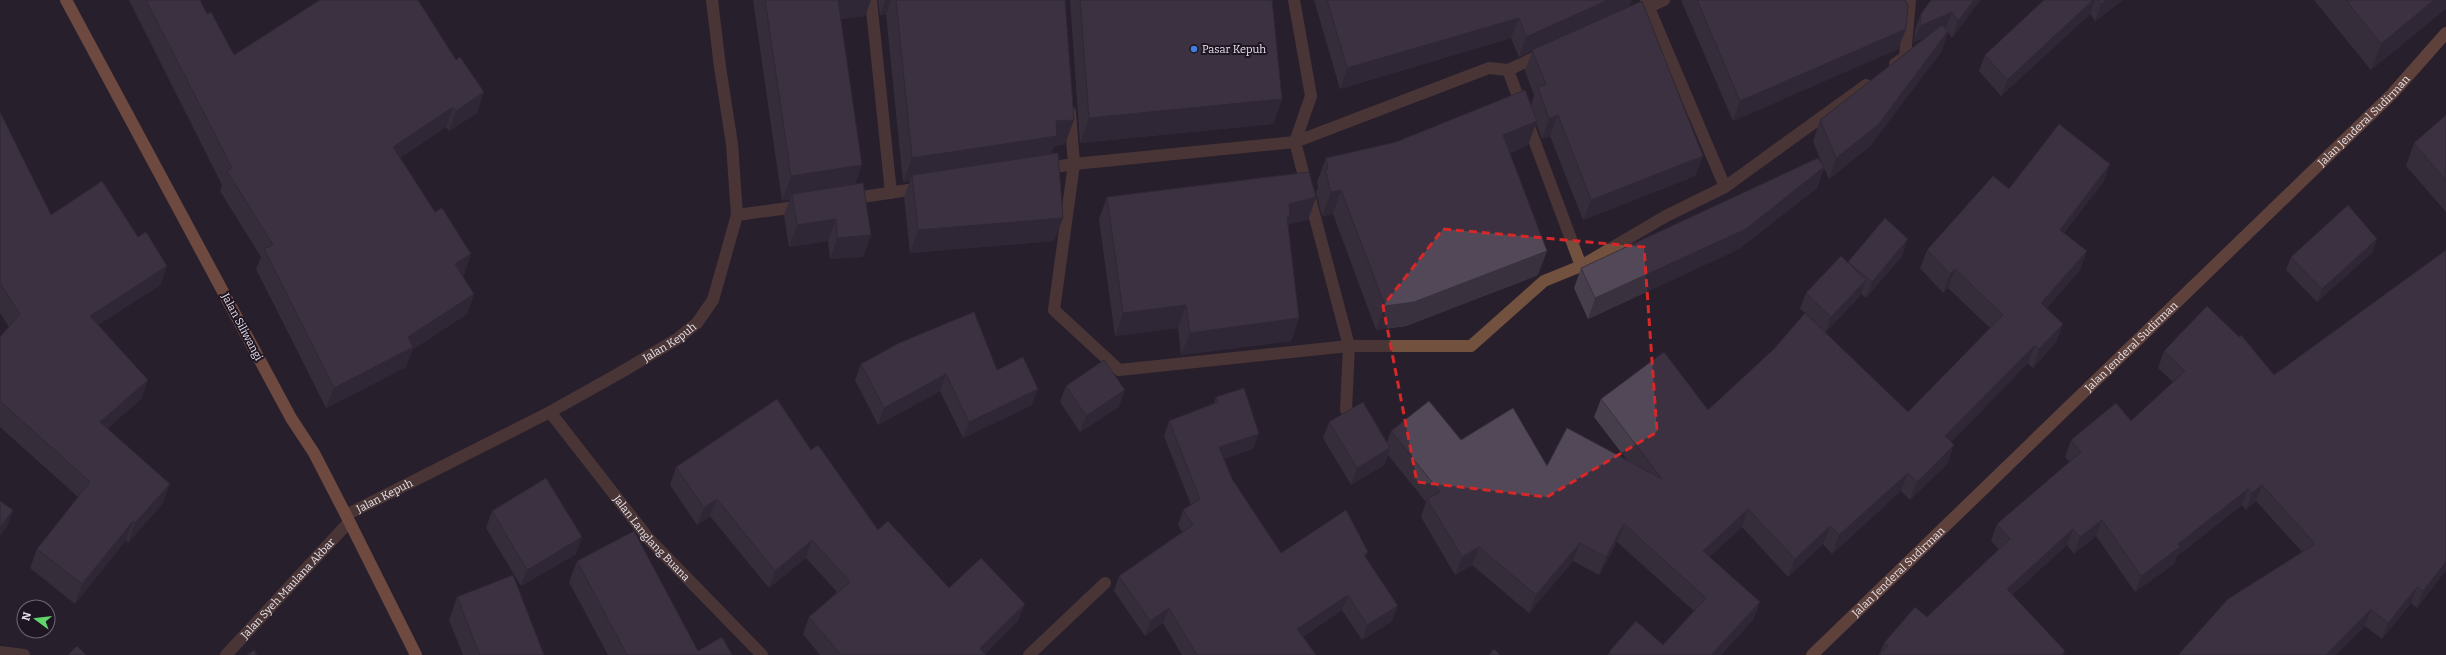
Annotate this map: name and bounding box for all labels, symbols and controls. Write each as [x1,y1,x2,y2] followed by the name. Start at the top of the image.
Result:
[1202,43,1266,56] place label: Pasar Kepuh
[1189,44,1199,54] marker: Pasar Kepuh
[2314,72,2412,170] street label: Jalan Jenderal Sudirman
[218,290,266,363] street label: Jalan Siliwangi
[2081,299,2180,395] street label: Jalan Jenderal Sudirman
[640,320,699,365] street label: Jalan Kepuh
[353,476,415,516] street label: Jalan Kepuh
[610,492,693,584] street label: Jalan Langlang Buana
[1848,524,1947,620] street label: Jalan Jenderal Sudirman
[237,535,338,642] street label: Jalan Syeh Maulana Akbar
[16,599,56,639] north arrow
[19,610,34,622] text: N

